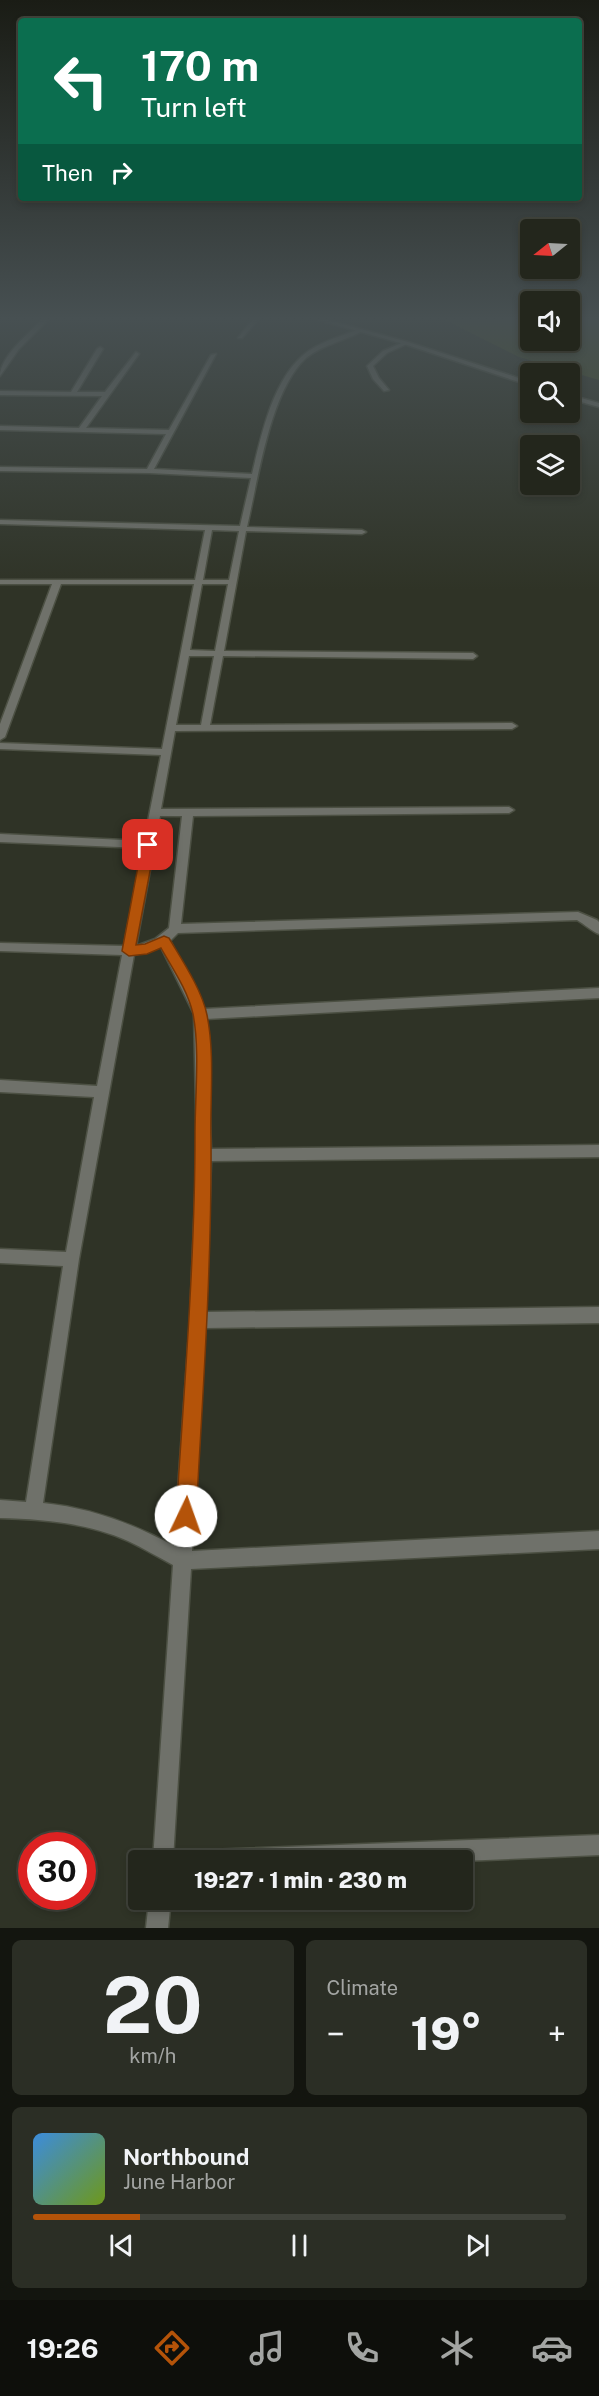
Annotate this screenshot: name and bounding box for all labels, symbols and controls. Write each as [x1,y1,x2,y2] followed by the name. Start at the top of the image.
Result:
[141,41,259,90] text: 170 m
[42,42,120,120] icon: left
[141,91,247,123] text: Turn left
[105,156,138,189] icon: right
[42,160,93,186] text: Then
[520,219,580,279] north arrow
[520,219,580,495] map controls
[520,291,580,351] button: sound
[520,363,580,423] button: search
[520,435,580,495] button: layers
[122,819,173,870] pin
[131,828,164,861] icon: arrive
[154,1484,218,1548] position arrow
[18,1832,96,1910] speed limit sign: 30
[194,1867,407,1893] text: 19:27 · 1 min · 230 m
[103,1959,203,2051] text: 20
[327,1976,398,2000] text: Climate
[410,2007,482,2060] text: 19°
[327,2015,345,2053] text: −
[548,2015,566,2053] text: +
[129,2044,176,2068] text: km/h
[123,2144,249,2170] text: Northbound
[123,2170,235,2194] text: June Harbor
[105,2229,138,2262] icon: previous
[283,2229,316,2262] icon: pause
[461,2229,494,2262] icon: next
[151,2327,193,2369] icon: directions
[246,2327,288,2369] icon: music
[341,2327,383,2369] icon: phone
[436,2327,478,2369] icon: climate
[531,2327,573,2369] icon: car
[26,2332,99,2364] text: 19:26

